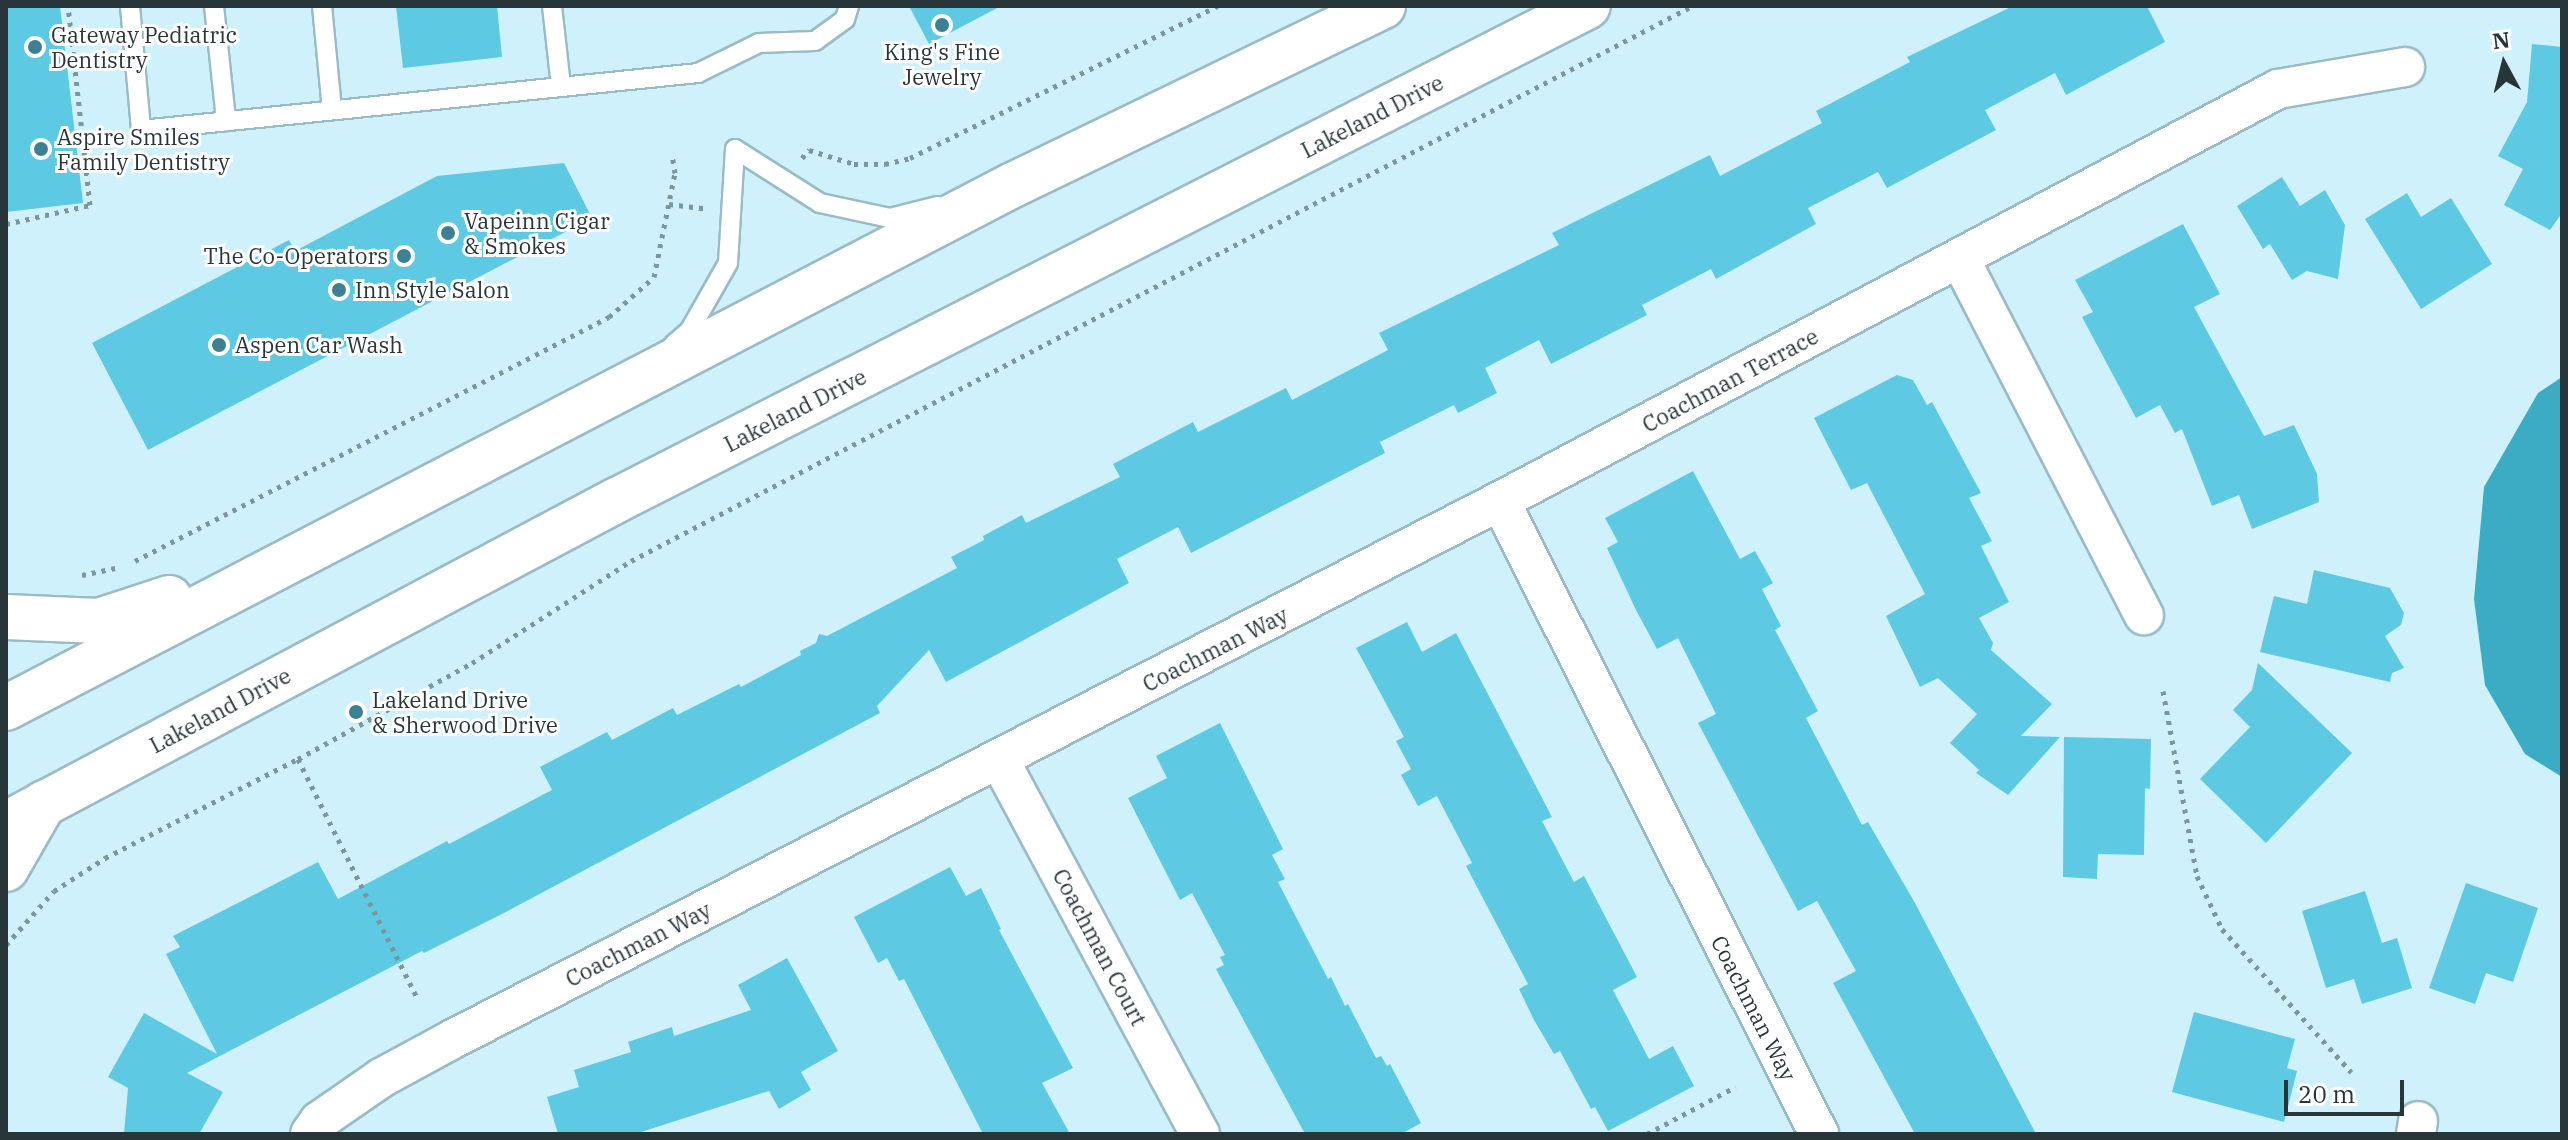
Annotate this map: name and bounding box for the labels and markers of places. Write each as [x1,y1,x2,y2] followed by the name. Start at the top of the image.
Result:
[933,16,951,34] marker: King's Fine Jewelry
[51,21,237,72] place label: Gateway Pediatric Dentistry
[26,38,44,56] marker: Gateway Pediatric Dentistry
[884,38,1000,90] place label: King's Fine Jewelry
[57,123,230,174] place label: Aspire Smiles Family Dentistry
[32,140,50,158] marker: Aspire Smiles Family Dentistry
[464,207,610,258] place label: Vapeinn Cigar & Smokes
[439,224,457,242] marker: Vapeinn Cigar & Smokes
[204,243,388,269] place label: The Co-Operators
[395,247,413,265] marker: The Co-Operators
[355,277,510,303] place label: Inn Style Salon
[330,281,348,299] marker: Inn Style Salon
[235,332,403,358] place label: Aspen Car Wash
[210,336,228,354] marker: Aspen Car Wash
[372,686,558,738] place label: Lakeland Drive & Sherwood Drive
[347,703,365,721] marker: Lakeland Drive & Sherwood Drive

